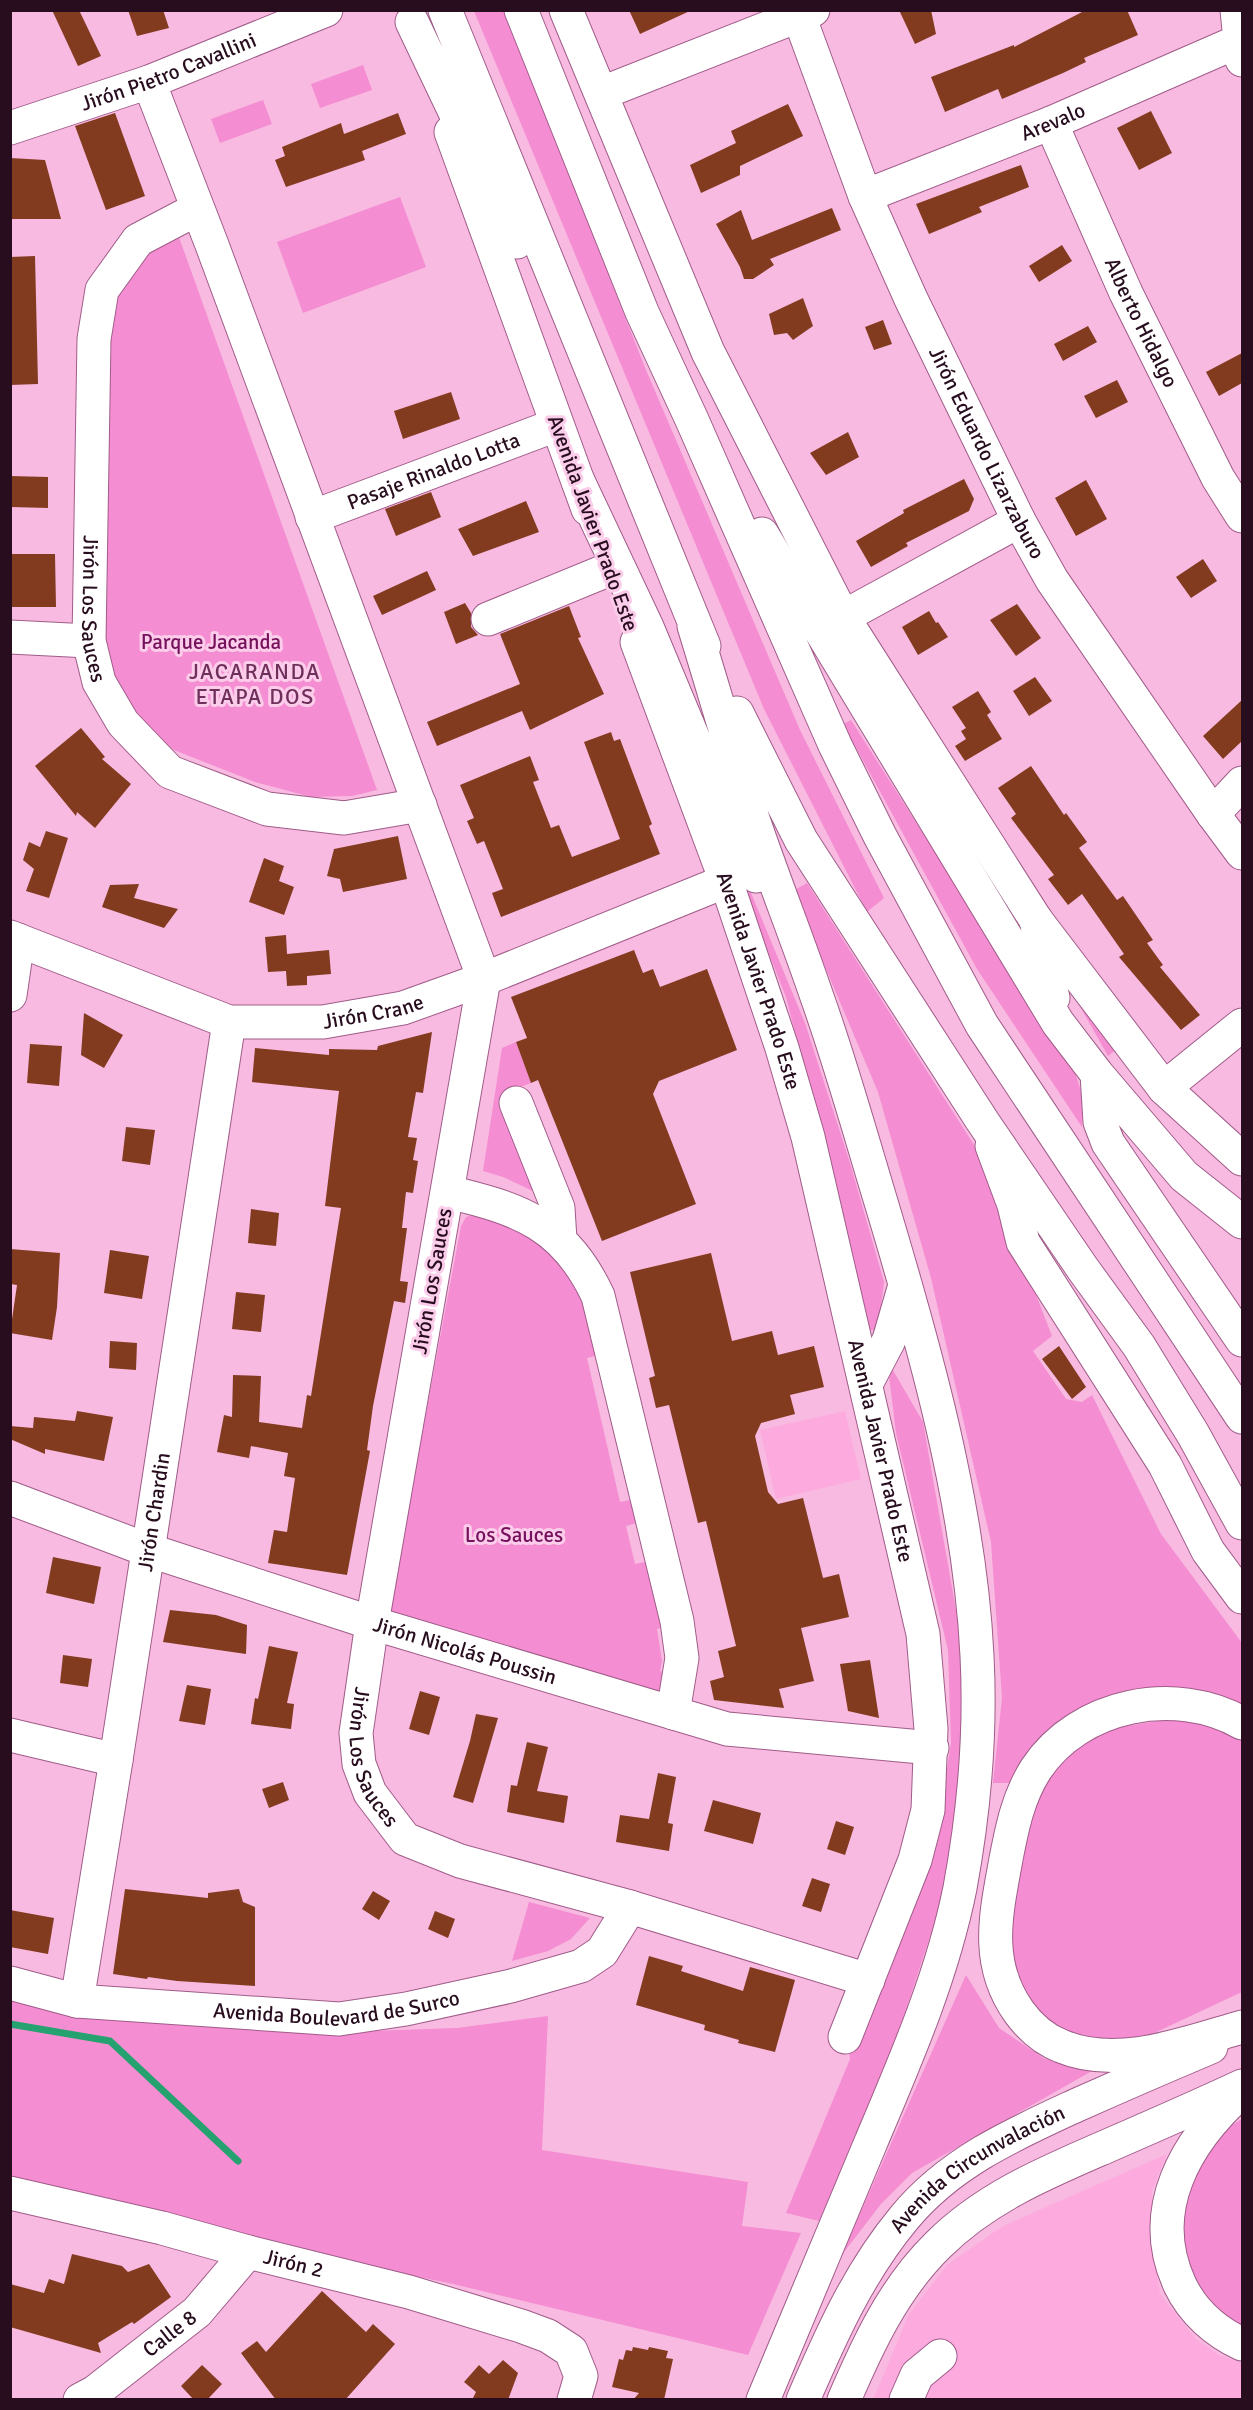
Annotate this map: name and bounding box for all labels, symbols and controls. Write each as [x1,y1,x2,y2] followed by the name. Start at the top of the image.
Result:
[77,27,260,117] street label: Jirón Pietro Cavallini
[1017,97,1089,147] street label: Arevalo
[1099,254,1184,392] street label: Alberto Hidalgo
[923,342,1051,564] street label: Jirón Eduardo Lizarzaburo
[542,411,644,635] street label: Avenida Javier Prado Este
[344,427,524,516] street label: Pasaje Rinaldo Lotta
[76,535,112,685] street label: Jirón Los Sauces
[141,629,281,655] park label: Parque Jacanda
[189,658,321,710] district label: JACARANDA ETAPA DOS
[711,868,807,1093] street label: Avenida Javier Prado Este
[321,989,427,1035] street label: Jirón Crane
[406,1206,458,1356] street label: Jirón Los Sauces
[842,1337,919,1565] street label: Avenida Javier Prado Este
[132,1451,176,1573] street label: Jirón Chardin
[465,1522,563,1548] park label: Los Sauces
[370,1611,560,1690] street label: Jirón Nicolás Poussin
[343,1685,404,1832] street label: Jirón Los Sauces
[212,1985,462,2032] street label: Avenida Boulevard de Surco
[884,2099,1069,2238] street label: Avenida Circunvalación
[261,2243,326,2283] street label: Jirón 2
[137,2304,202,2363] street label: Calle 8

